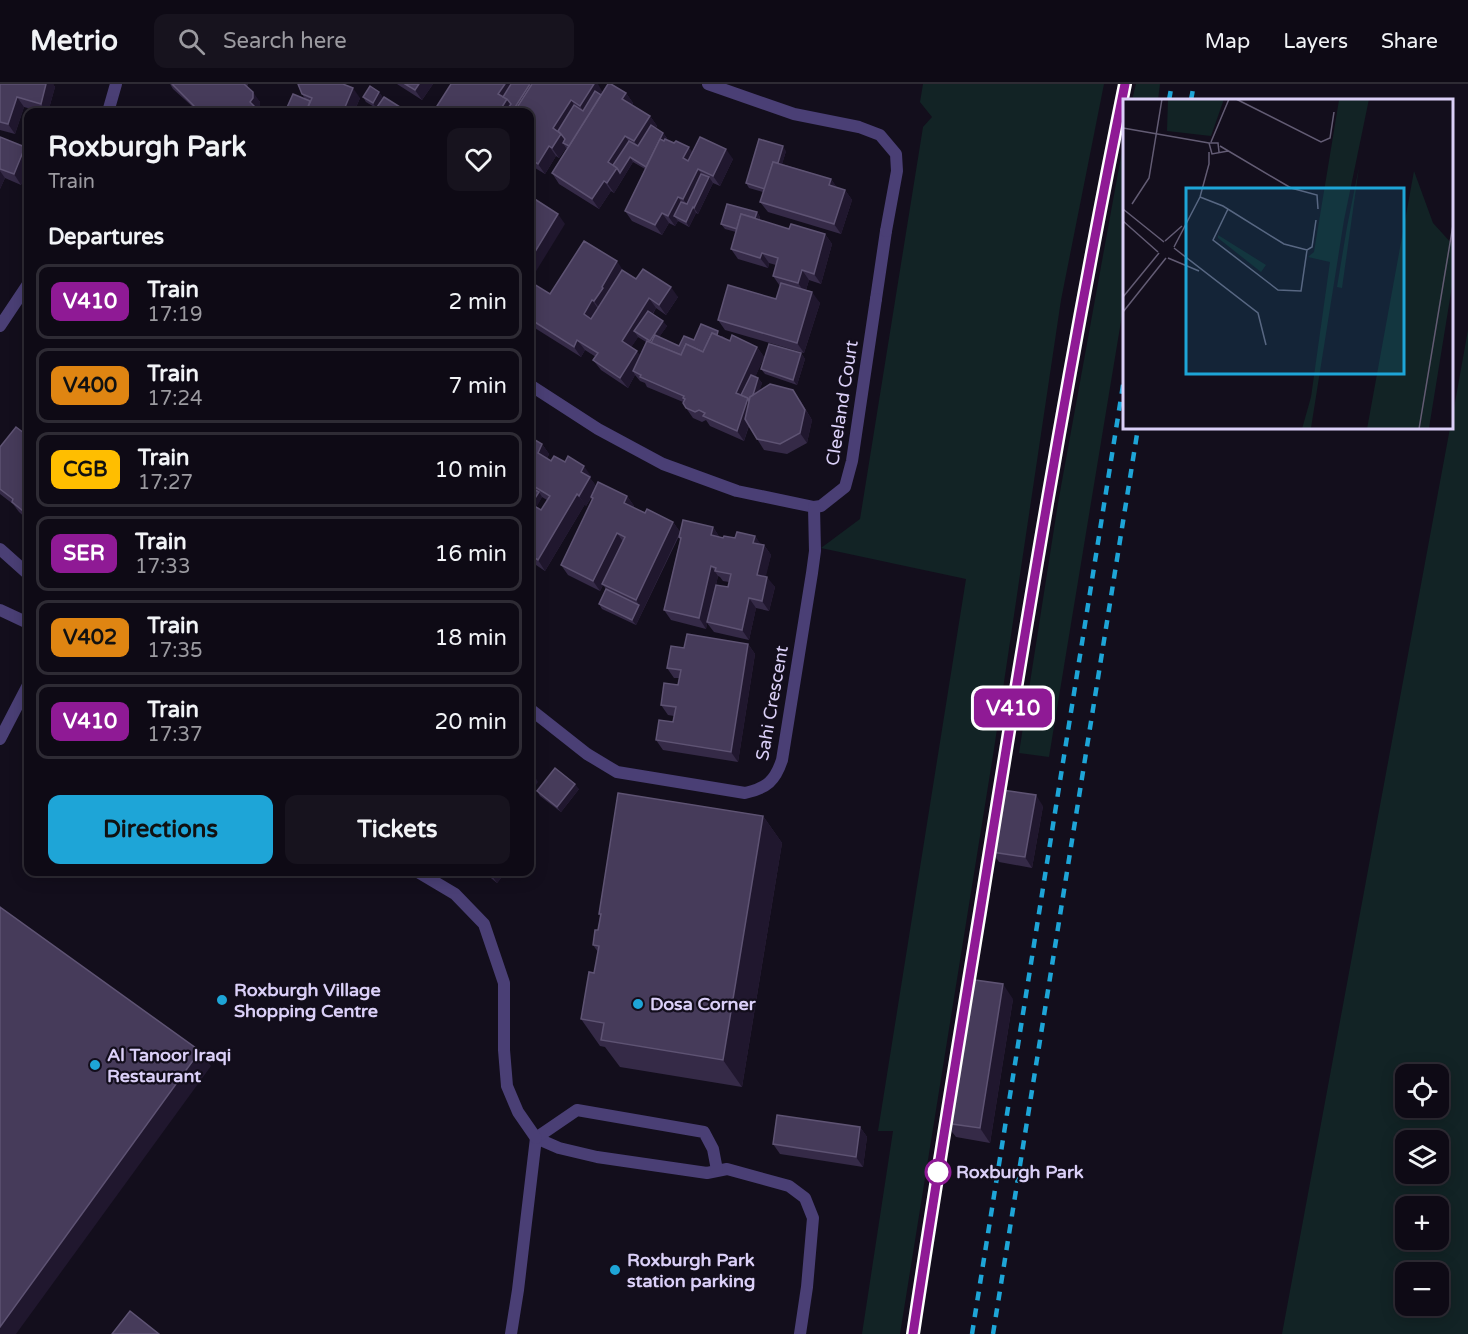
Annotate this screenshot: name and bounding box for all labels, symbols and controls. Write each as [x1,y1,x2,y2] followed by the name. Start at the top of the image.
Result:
[154,14,574,68] search box
[30,24,118,58] text: Metrio
[175,25,208,58] icon: search
[223,28,347,54] text: Search here
[1205,29,1250,54] text: Map
[1283,29,1348,54] text: Layers
[1381,29,1438,54] text: Share
[1123,99,1453,429] inset map
[447,128,510,191] button: heart
[48,130,247,164] text: Roxburgh Park
[48,170,95,194] text: Train
[48,224,164,250] text: Departures
[147,277,199,303] text: Train
[63,289,117,314] text: V410
[448,289,507,315] text: 2 min
[147,303,203,327] text: 17:19
[821,339,863,467] street label: Cleeland Court
[147,361,199,387] text: Train
[63,373,117,398] text: V400
[448,373,507,399] text: 7 min
[147,387,203,411] text: 17:24
[138,445,189,471] text: Train
[63,457,108,482] text: CGB
[435,457,507,483] text: 10 min
[138,471,193,495] text: 17:27
[135,529,187,555] text: Train
[63,541,105,566] text: SER
[435,541,507,567] text: 16 min
[135,555,190,579] text: 17:33
[147,613,199,639] text: Train
[63,625,117,650] text: V402
[435,625,507,651] text: 18 min
[147,639,203,663] text: 17:35
[751,644,793,762] street label: Sahi Crescent
[971,688,1055,728] line badge: V410
[986,696,1040,721] text: V410
[147,697,199,723] text: Train
[63,709,117,734] text: V410
[435,709,507,735] text: 20 min
[147,723,203,747] text: 17:37
[48,795,273,864] button: Directions
[285,795,510,864] button: Tickets
[234,979,381,1022] place label: Roxburgh Village Shopping Centre
[215,993,229,1007] marker: Roxburgh Village Shopping Centre
[650,993,757,1015] place label: Dosa Corner
[631,997,645,1011] marker: Dosa Corner
[107,1044,231,1087] place label: Al Tanoor Iraqi Restaurant
[88,1058,102,1072] marker: Al Tanoor Iraqi Restaurant
[1395,1064,1449,1316] map controls
[1395,1064,1449,1118] button: locate
[1395,1130,1449,1184] button: layers
[925,1159,951,1185] marker: Roxburgh Park
[956,1161,1084,1183] place label: Roxburgh Park
[1395,1196,1449,1250] button: +
[627,1249,755,1292] place label: Roxburgh Park station parking
[1395,1262,1449,1316] button: −
[608,1263,622,1277] marker: Roxburgh Park station parking

